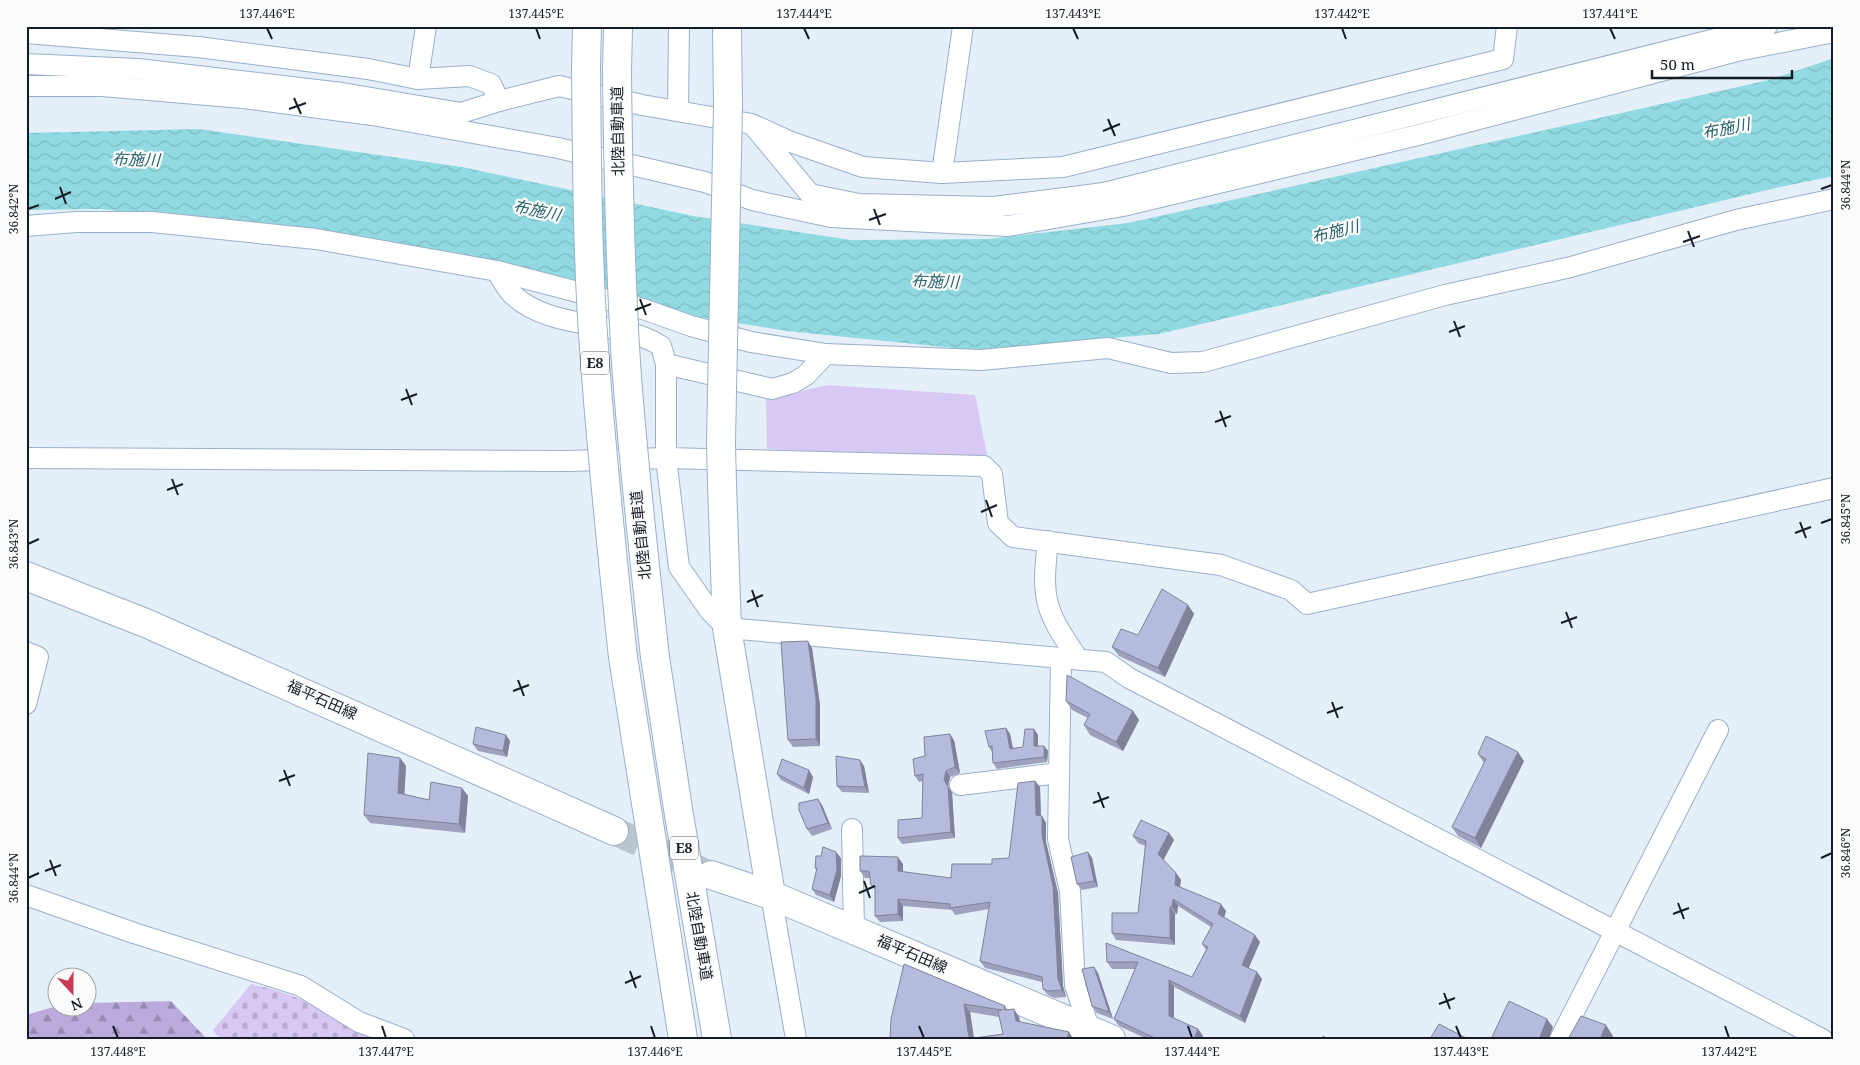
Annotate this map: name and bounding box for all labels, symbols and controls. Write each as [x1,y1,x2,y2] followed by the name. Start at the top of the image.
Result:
[239,5,295,22] text: 137.446°E
[508,5,564,22] text: 137.445°E
[776,5,832,22] text: 137.444°E
[1045,5,1101,22] text: 137.443°E
[1314,5,1370,22] text: 137.442°E
[1582,5,1638,22] text: 137.441°E
[1652,48,1792,80] scale bar
[1660,54,1695,74] text: 50 m
[606,86,628,176] street label: 北陸自動車道
[1700,112,1754,143] water label: 布施川
[112,147,162,171] water label: 布施川
[1837,160,1854,210] text: 36.844°N
[5,184,22,234] text: 36.842°N
[511,194,565,226] water label: 布施川
[1309,214,1363,247] water label: 布施川
[911,269,961,293] water label: 布施川
[581,352,609,374] road number: E8
[625,489,655,581] street label: 北陸自動車道
[1837,494,1854,544] text: 36.845°N
[5,519,22,569] text: 36.843°N
[284,675,361,723] street label: 福平石田線
[1837,828,1854,878] text: 36.846°N
[670,836,698,860] road number: E8
[5,853,22,903] text: 36.844°N
[682,890,718,982] street label: 北陸自動車道
[874,929,951,977] street label: 福平石田線
[48,968,98,1018] north arrow
[68,994,85,1015] text: N
[90,1043,146,1060] text: 137.448°E
[358,1043,414,1060] text: 137.447°E
[627,1043,683,1060] text: 137.446°E
[896,1043,952,1060] text: 137.445°E
[1164,1043,1220,1060] text: 137.444°E
[1433,1043,1489,1060] text: 137.443°E
[1701,1043,1757,1060] text: 137.442°E

